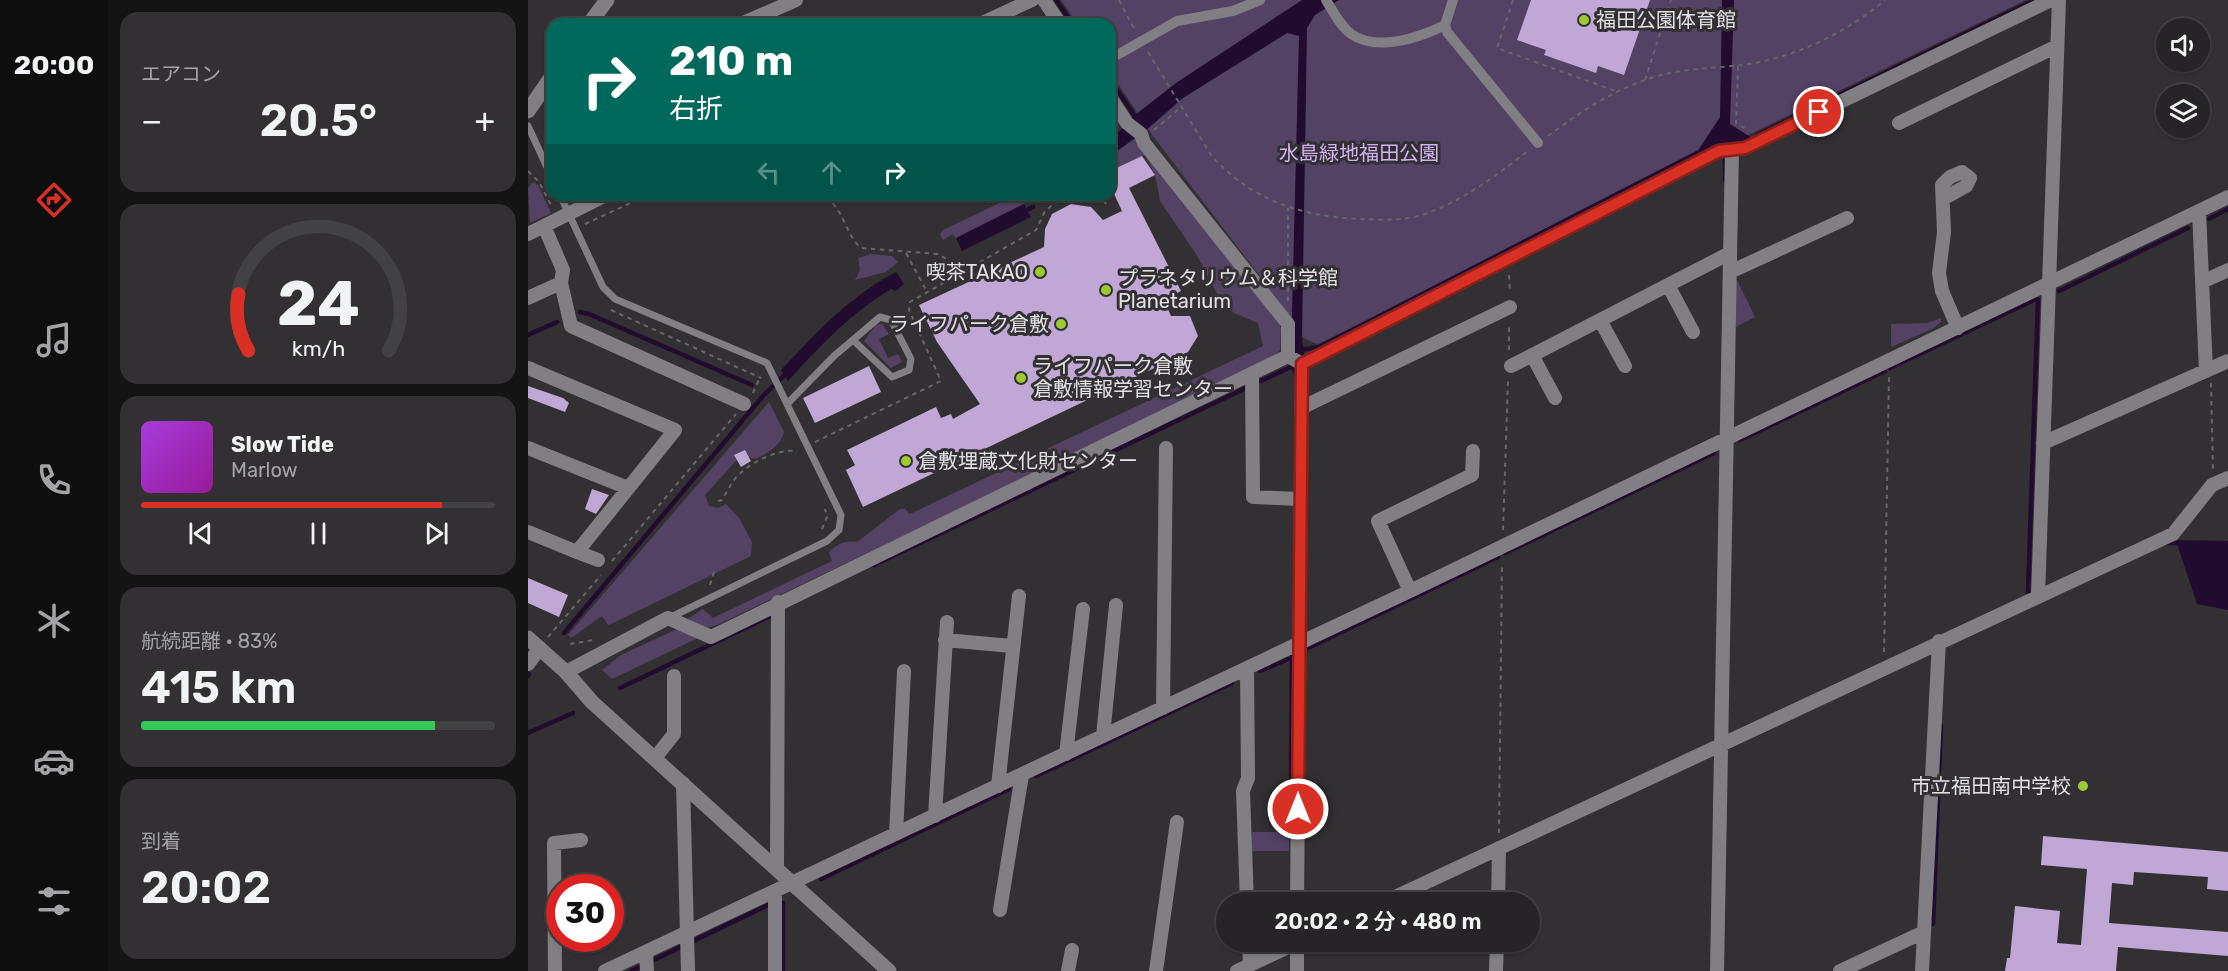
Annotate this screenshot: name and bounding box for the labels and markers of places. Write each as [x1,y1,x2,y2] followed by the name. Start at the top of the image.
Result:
[1596,8,1736,32] place label: 福田公園体育館
[1577,13,1591,27] marker: 福田公園体育館
[1793,86,1844,137] pin
[926,260,1028,284] place label: 喫茶TAKAO
[1033,265,1047,279] marker: 喫茶TAKAO
[1118,266,1338,313] place label: プラネタリウム＆科学館 Planetarium
[1099,283,1113,297] marker: プラネタリウム＆科学館 Planetarium
[889,312,1049,336] place label: ライフパーク倉敷
[1054,317,1068,331] marker: ライフパーク倉敷
[1033,354,1233,401] place label: ライフパーク倉敷 倉敷情報学習センター
[1014,371,1028,385] marker: ライフパーク倉敷 倉敷情報学習センター
[918,449,1138,473] place label: 倉敷埋蔵文化財センター
[899,454,913,468] marker: 倉敷埋蔵文化財センター
[1911,774,2071,798] place label: 市立福田南中学校
[2076,779,2090,793] marker: 市立福田南中学校

